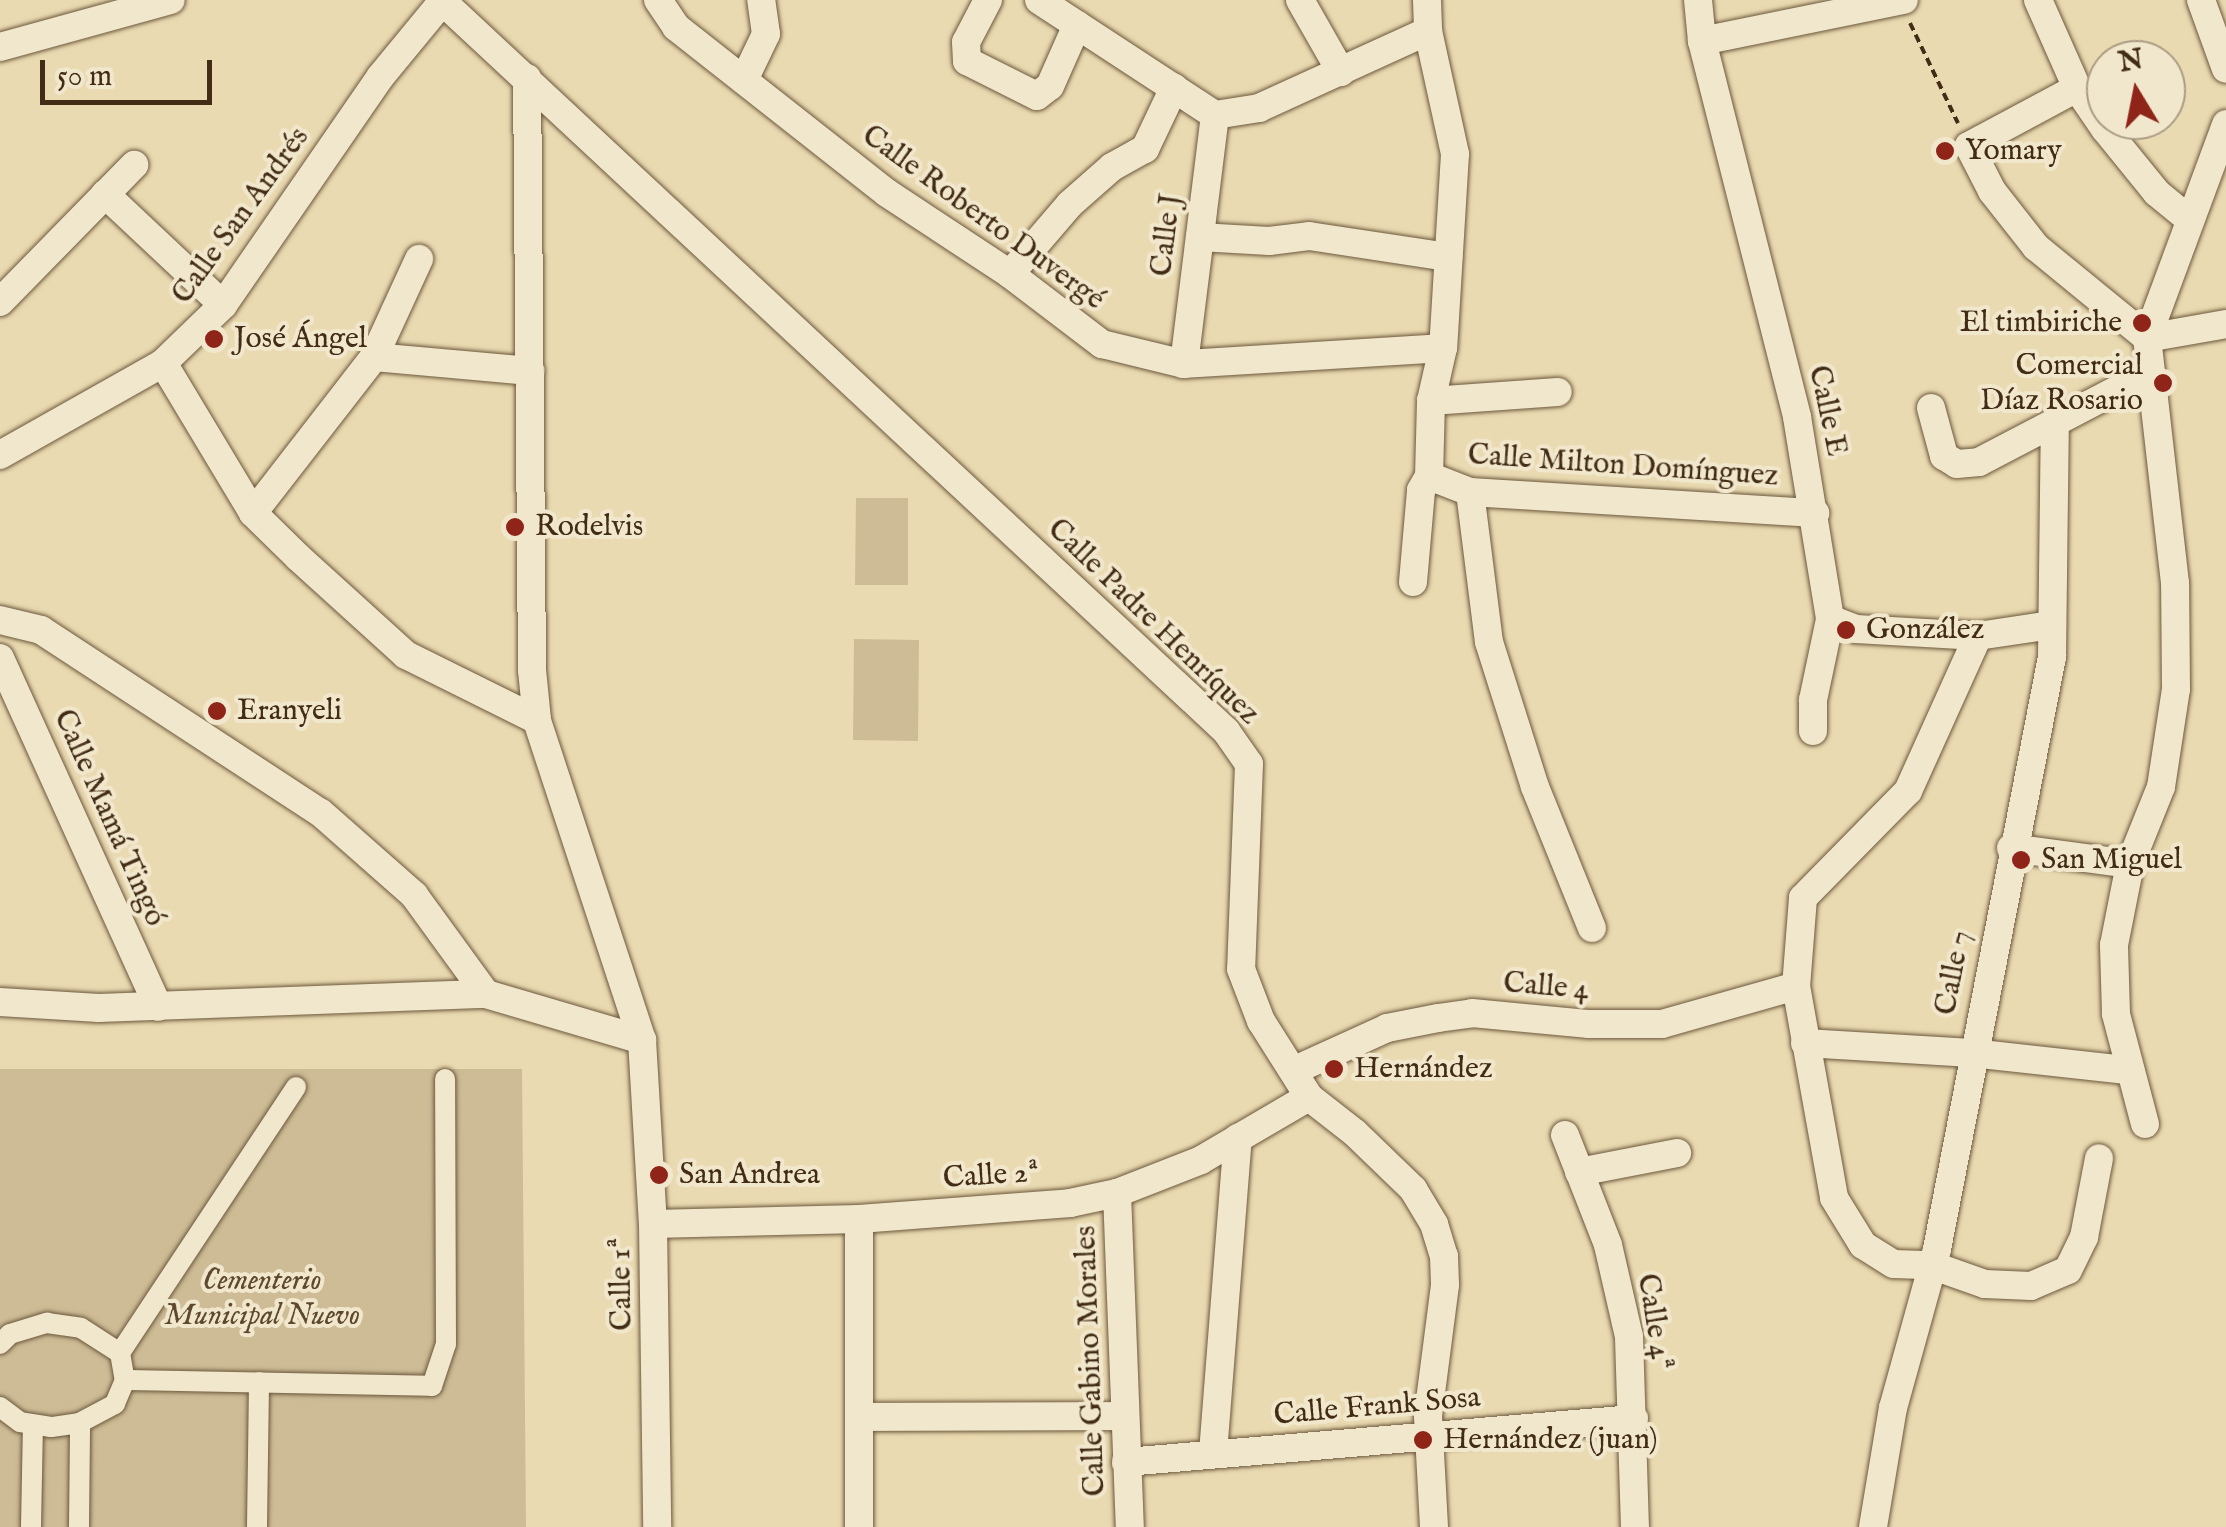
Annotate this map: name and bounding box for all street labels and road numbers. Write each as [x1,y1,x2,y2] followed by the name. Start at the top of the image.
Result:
[855,118,1111,318] street label: Calle Roberto Duvergé
[165,121,317,311] street label: Calle San Andrés
[1144,191,1190,279] street label: Calle J
[1800,362,1854,460] street label: Calle E
[1467,437,1779,495] street label: Calle Milton Domínguez
[1040,512,1266,732] street label: Calle Padre Henríquez
[45,704,173,932] street label: Calle Mamá Tingó
[1928,928,1980,1018] street label: Calle 7
[1502,965,1590,1009] street label: Calle 4
[942,1155,1040,1197] street label: Calle 2ª
[1068,1225,1114,1497] street label: Calle Gabino Morales
[603,1237,641,1331] street label: Calle 1ª
[1629,1271,1679,1373] street label: Calle 4ª
[1272,1380,1482,1434] street label: Calle Frank Sosa

